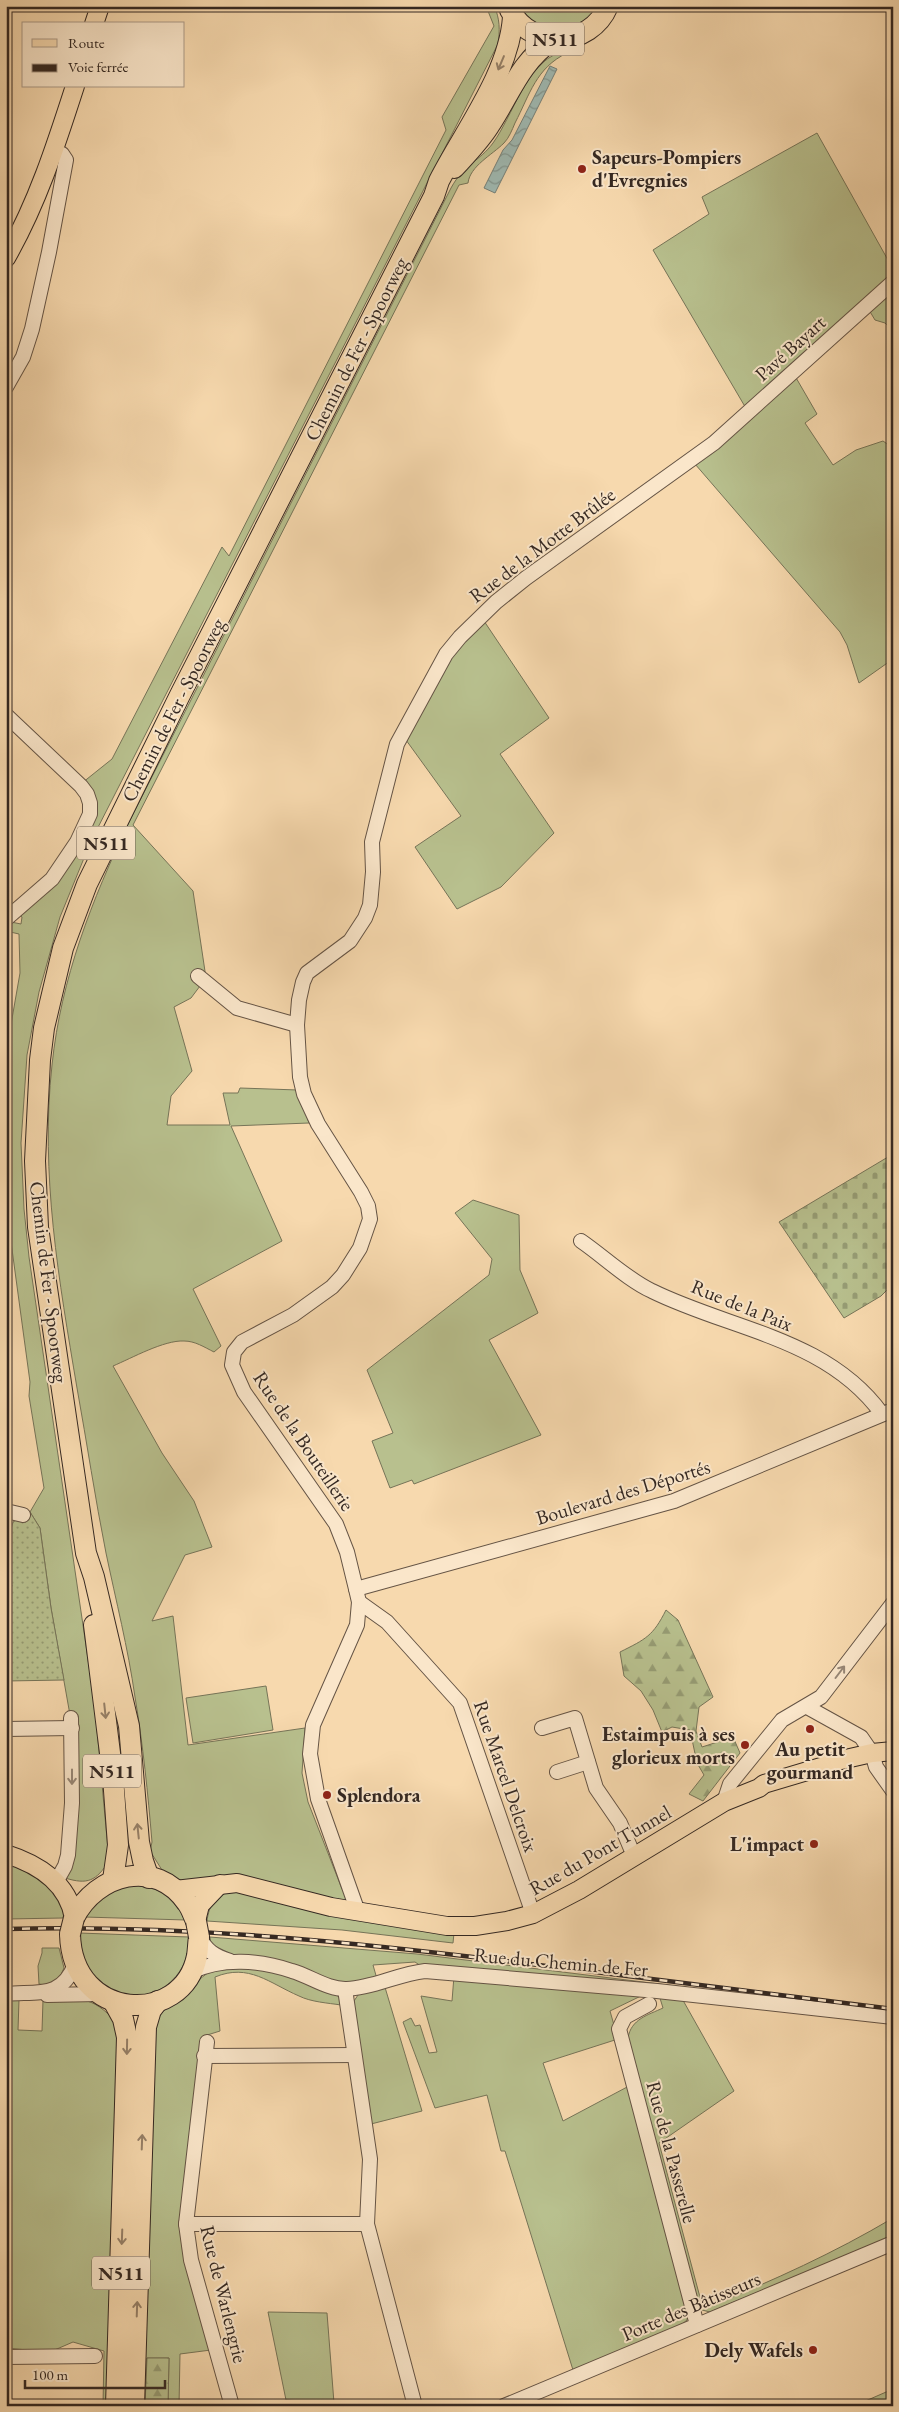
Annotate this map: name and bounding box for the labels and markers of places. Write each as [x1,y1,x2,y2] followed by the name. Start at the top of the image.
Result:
[592,144,741,193] place label: Sapeurs-Pompiers d'Evregnies
[576,163,588,175] marker: Sapeurs-Pompiers d'Evregnies
[602,1721,735,1770] place label: Estaimpuis à ses glorieux morts
[804,1723,816,1735] marker: Au petit gourmand
[767,1736,853,1785] place label: Au petit gourmand
[739,1739,751,1751] marker: Estaimpuis à ses glorieux morts
[337,1782,421,1808] place label: Splendora
[321,1789,333,1801] marker: Splendora
[730,1831,804,1857] place label: L'impact
[808,1838,820,1850] marker: L'impact
[705,2337,803,2363] place label: Dely Wafels
[807,2344,819,2356] marker: Dely Wafels

